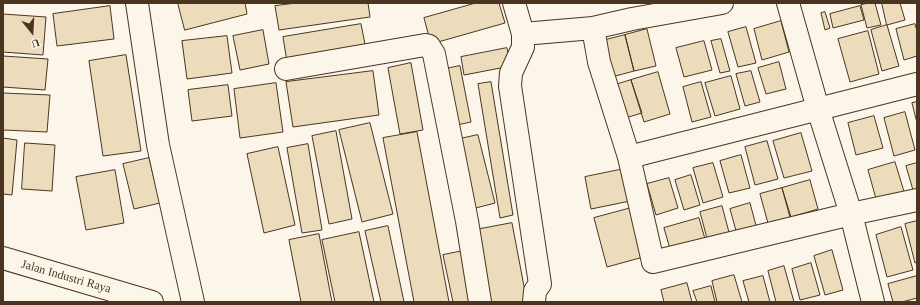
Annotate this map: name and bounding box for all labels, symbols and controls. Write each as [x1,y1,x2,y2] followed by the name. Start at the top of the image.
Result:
[12,12,52,52] north arrow
[30,36,41,50] text: U
[19,257,113,297] street label: Jalan Industri Raya

